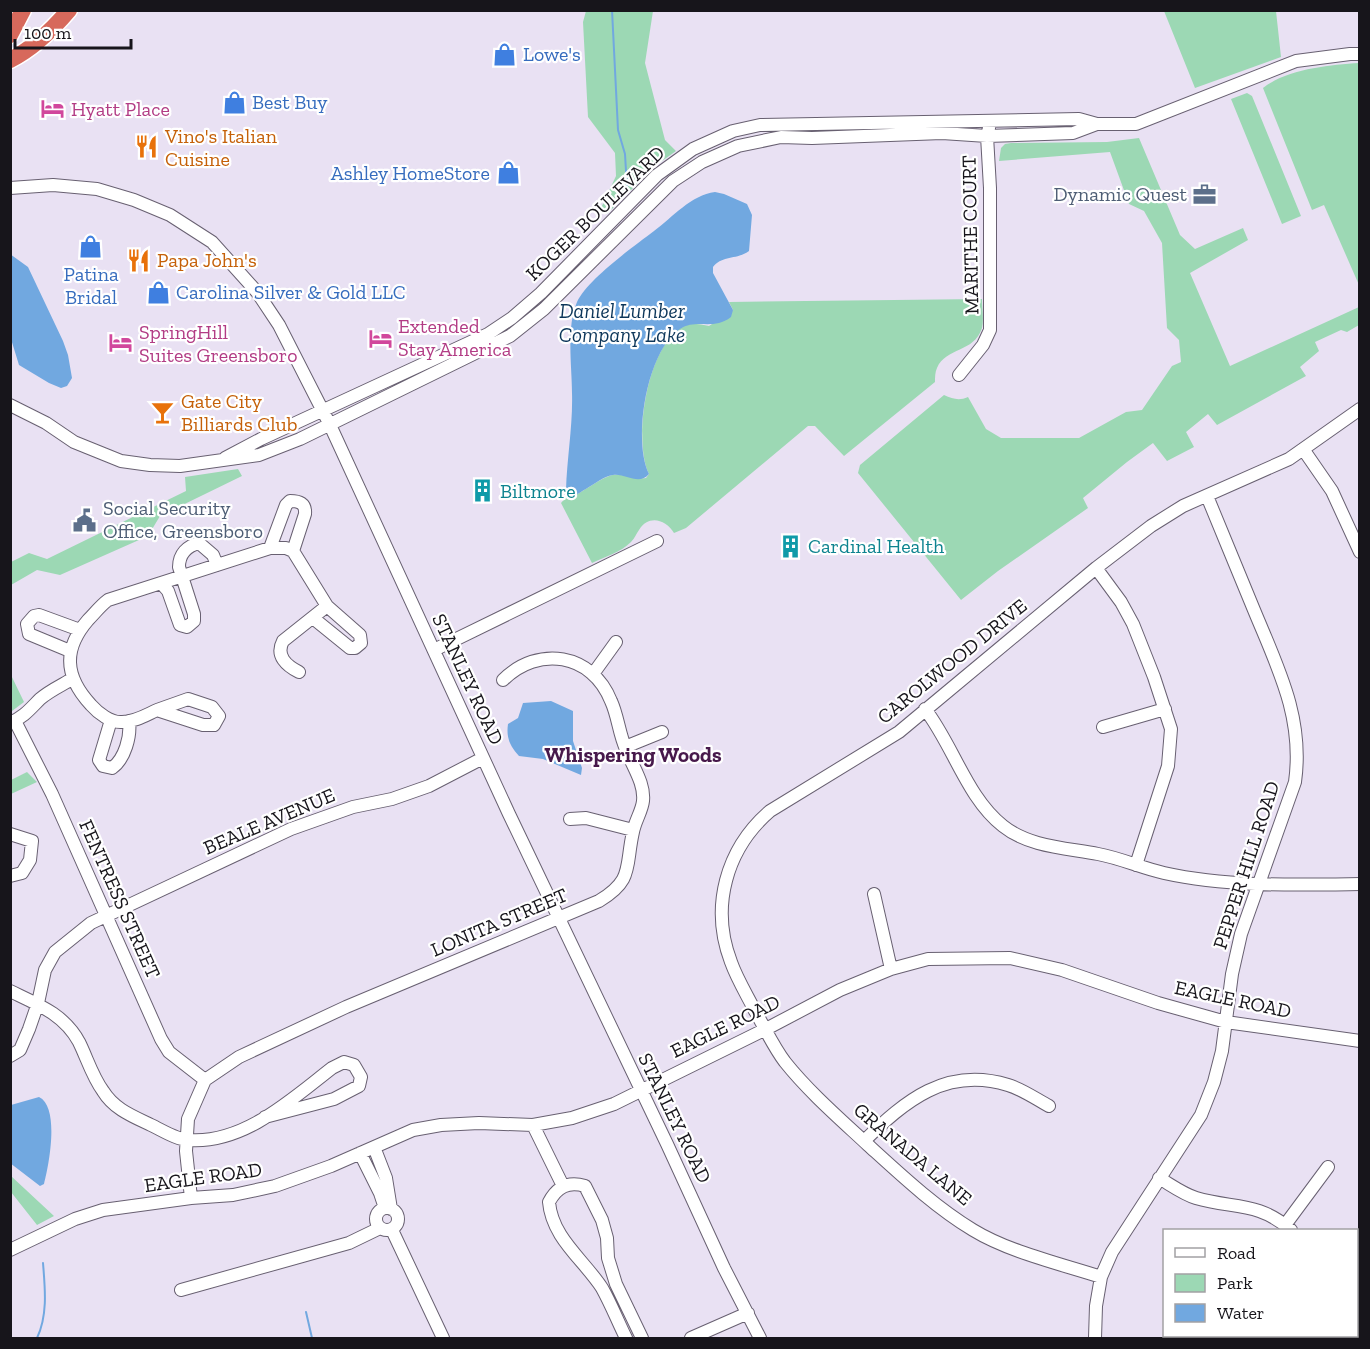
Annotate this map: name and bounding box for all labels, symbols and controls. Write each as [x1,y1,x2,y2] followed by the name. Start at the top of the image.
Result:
[15,12,130,50] scale bar
[24,22,72,44] text: 100 m
[492,41,518,67] shop icon: Lowe's
[523,42,581,66] place label: Lowe's
[221,89,247,115] shop icon: Best Buy
[252,90,328,114] place label: Best Buy
[40,96,66,122] hotel icon: Hyatt Place
[71,97,170,121] place label: Hyatt Place
[164,124,278,171] place label: Vino's Italian Cuisine
[134,134,160,160] restaurant icon: Vino's Italian Cuisine
[521,141,669,285] street label: KOGER BOULEVARD
[957,155,983,315] street label: MARITHE COURT
[495,160,521,186] shop icon: Ashley HomeStore
[331,161,490,185] place label: Ashley HomeStore
[1192,181,1218,207] office icon: Dynamic Quest
[1053,182,1188,206] place label: Dynamic Quest
[78,234,104,260] shop icon: Patina Bridal
[126,247,152,273] restaurant icon: Papa John's
[157,248,257,272] place label: Papa John's
[63,262,119,309] place label: Patina Bridal
[145,279,171,305] shop icon: Carolina Silver & Gold LLC
[176,280,406,304] place label: Carolina Silver & Gold LLC
[559,298,686,347] water label: Daniel Lumber Company Lake
[398,314,512,361] place label: Extended Stay America
[139,320,297,367] place label: SpringHill Suites Greensboro
[367,325,393,351] hotel icon: Extended Stay America
[108,330,134,356] hotel icon: SpringHill Suites Greensboro
[181,389,297,436] place label: Gate City Billiards Club
[150,400,176,426] bar icon: Gate City Billiards Club
[469,478,495,504] building icon: Biltmore
[500,479,576,503] place label: Biltmore
[103,496,263,543] place label: Social Security Office, Greensboro
[72,507,98,533] public building icon: Social Security Office, Greensboro
[777,533,803,559] building icon: Cardinal Health
[808,534,945,558] place label: Cardinal Health
[872,593,1032,729] street label: CAROLWOOD DRIVE
[427,610,509,748] street label: STANLEY ROAD
[544,742,722,767] district label: Whispering Woods
[1208,778,1284,952] street label: PEPPER HILL ROAD
[200,782,338,860] street label: BEALE AVENUE
[74,816,166,982] street label: FENTRESS STREET
[427,882,571,962] street label: LONITA STREET
[1173,975,1293,1023] street label: EAGLE ROAD
[666,989,784,1063] street label: EAGLE ROAD
[633,1049,717,1187] street label: STANLEY ROAD
[849,1098,977,1210] street label: GRANADA LANE
[143,1157,263,1197] street label: EAGLE ROAD
[1163,1229,1358,1337] legend
[1217,1242,1256,1264] text: Road
[1217,1272,1253,1294] text: Park
[1217,1302,1264,1324] text: Water

